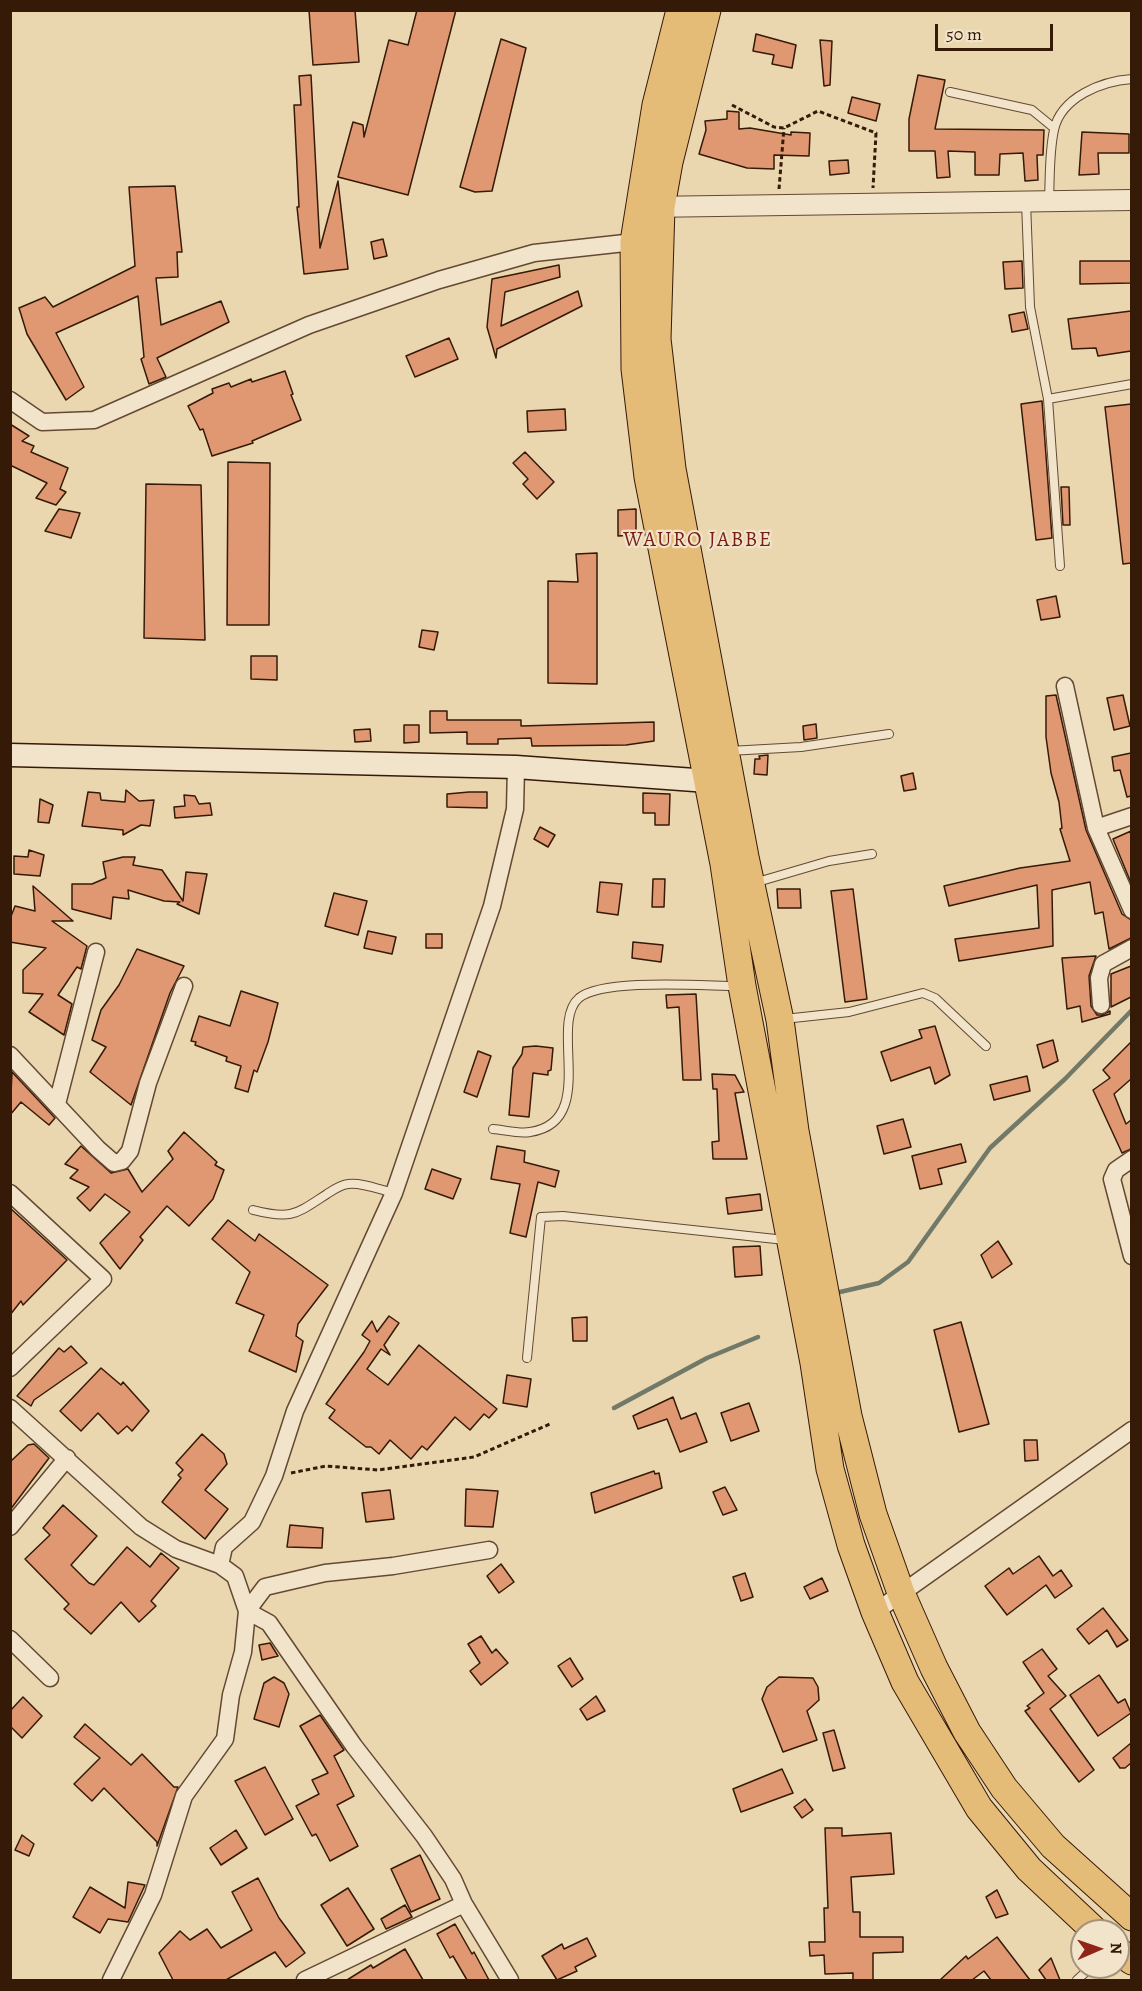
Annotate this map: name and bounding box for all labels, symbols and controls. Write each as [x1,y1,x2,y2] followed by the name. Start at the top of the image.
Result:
[938,12,1056,50] scale bar
[946,22,982,46] text: 50 m
[623,528,773,554] district label: WAURO JABBE
[1070,1919,1130,1979] north arrow
[1105,1942,1127,1955] text: N

